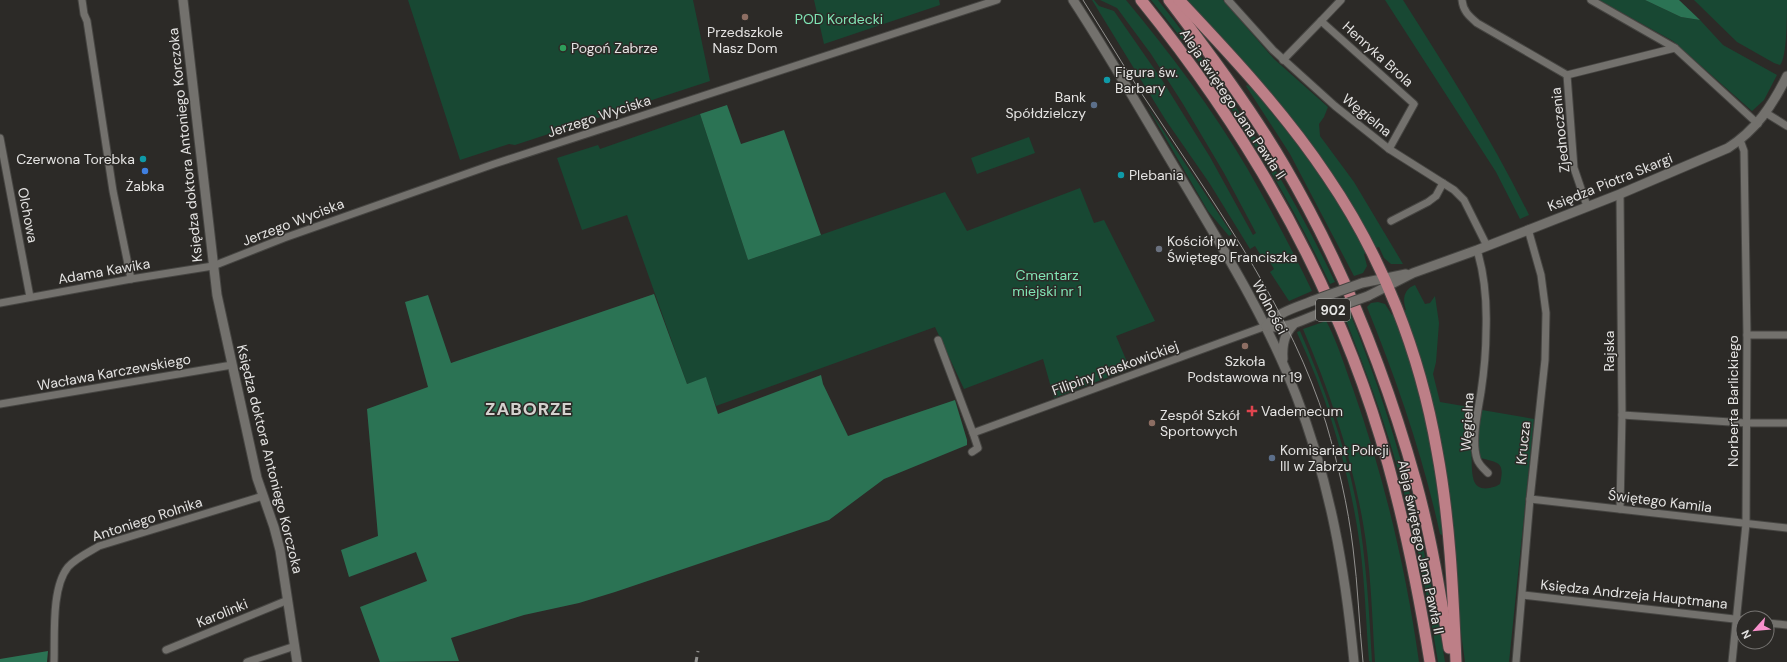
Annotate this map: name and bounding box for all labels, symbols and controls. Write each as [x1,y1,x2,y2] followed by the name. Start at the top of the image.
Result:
[795,10,883,28] park label: POD Kordecki
[740,12,750,22] marker: Przedszkole Nasz Dom
[1339,17,1417,91] street label: Henryka Brola
[707,23,783,57] place label: Przedszkole Nasz Dom
[1176,25,1290,183] street label: Aleja świętego Jana Pawła II
[164,27,206,263] street label: Księdza doktora Antoniego Korczoka
[571,39,658,57] place label: Pogoń Zabrze
[558,43,568,53] marker: Pogoń Zabrze
[1115,63,1178,97] place label: Figura św. Barbary
[1102,75,1112,85] marker: Figura św. Barbary
[1547,87,1573,173] street label: Zjednoczenia
[1005,88,1086,122] place label: Bank Spółdzielczy
[1339,90,1395,140] street label: Węgielna
[545,91,653,141] street label: Jerzego Wyciska
[1089,100,1099,110] marker: Bank Spółdzielczy
[1545,149,1675,215] street label: Księdza Piotra Skargi
[16,150,135,168] place label: Czerwona Torebka
[138,154,148,164] marker: Czerwona Torebka
[140,166,150,176] marker: Żabka
[1129,166,1184,184] place label: Plebania
[1116,170,1126,180] marker: Plebania
[126,177,164,195] place label: Żabka
[14,186,42,244] street label: Olchowa
[239,194,347,250] street label: Jerzego Wyciska
[1167,232,1297,266] place label: Kościół pw. Świętego Franciszka
[1154,244,1164,254] marker: Kościół pw. Świętego Franciszka
[57,254,151,288] street label: Adama Kawika
[1012,266,1082,300] park label: Cmentarz miejski nr 1
[1248,277,1292,337] street label: Wolności
[1316,299,1350,321] road number: 902
[1600,331,1618,371] street label: Rajska
[1724,335,1742,467] street label: Norberta Barlickiego
[1049,337,1181,399] street label: Filipiny Płaskowickiej
[1240,341,1250,351] marker: Szkoła Podstawowa nr 19
[233,343,307,575] street label: Księdza doktora Antoniego Korczoka
[36,350,192,394] street label: Wacława Karczewskiego
[1188,352,1303,386] place label: Szkoła Podstawowa nr 19
[1456,392,1478,452] street label: Węgielna
[485,397,573,421] district label: ZABORZE
[1261,402,1343,420] place label: Vademecum
[1246,405,1258,417] marker: Vademecum
[1160,406,1240,440] place label: Zespół Szkół Sportowych
[1147,418,1157,428] marker: Zespół Szkół Sportowych
[1512,420,1534,466] street label: Krucza
[1280,441,1389,475] place label: Komisariat Policji III w Zabrzu
[1267,453,1277,463] marker: Komisariat Policji III w Zabrzu
[1394,458,1448,636] street label: Aleja świętego Jana Pawła II
[1607,486,1713,516] street label: Świętego Kamila
[89,493,205,545] street label: Antoniego Rolnika
[1539,575,1729,613] street label: Księdza Andrzeja Hauptmana
[194,595,250,631] street label: Karolinki
[1735,610,1775,650] north arrow
[1738,628,1754,641] text: N

